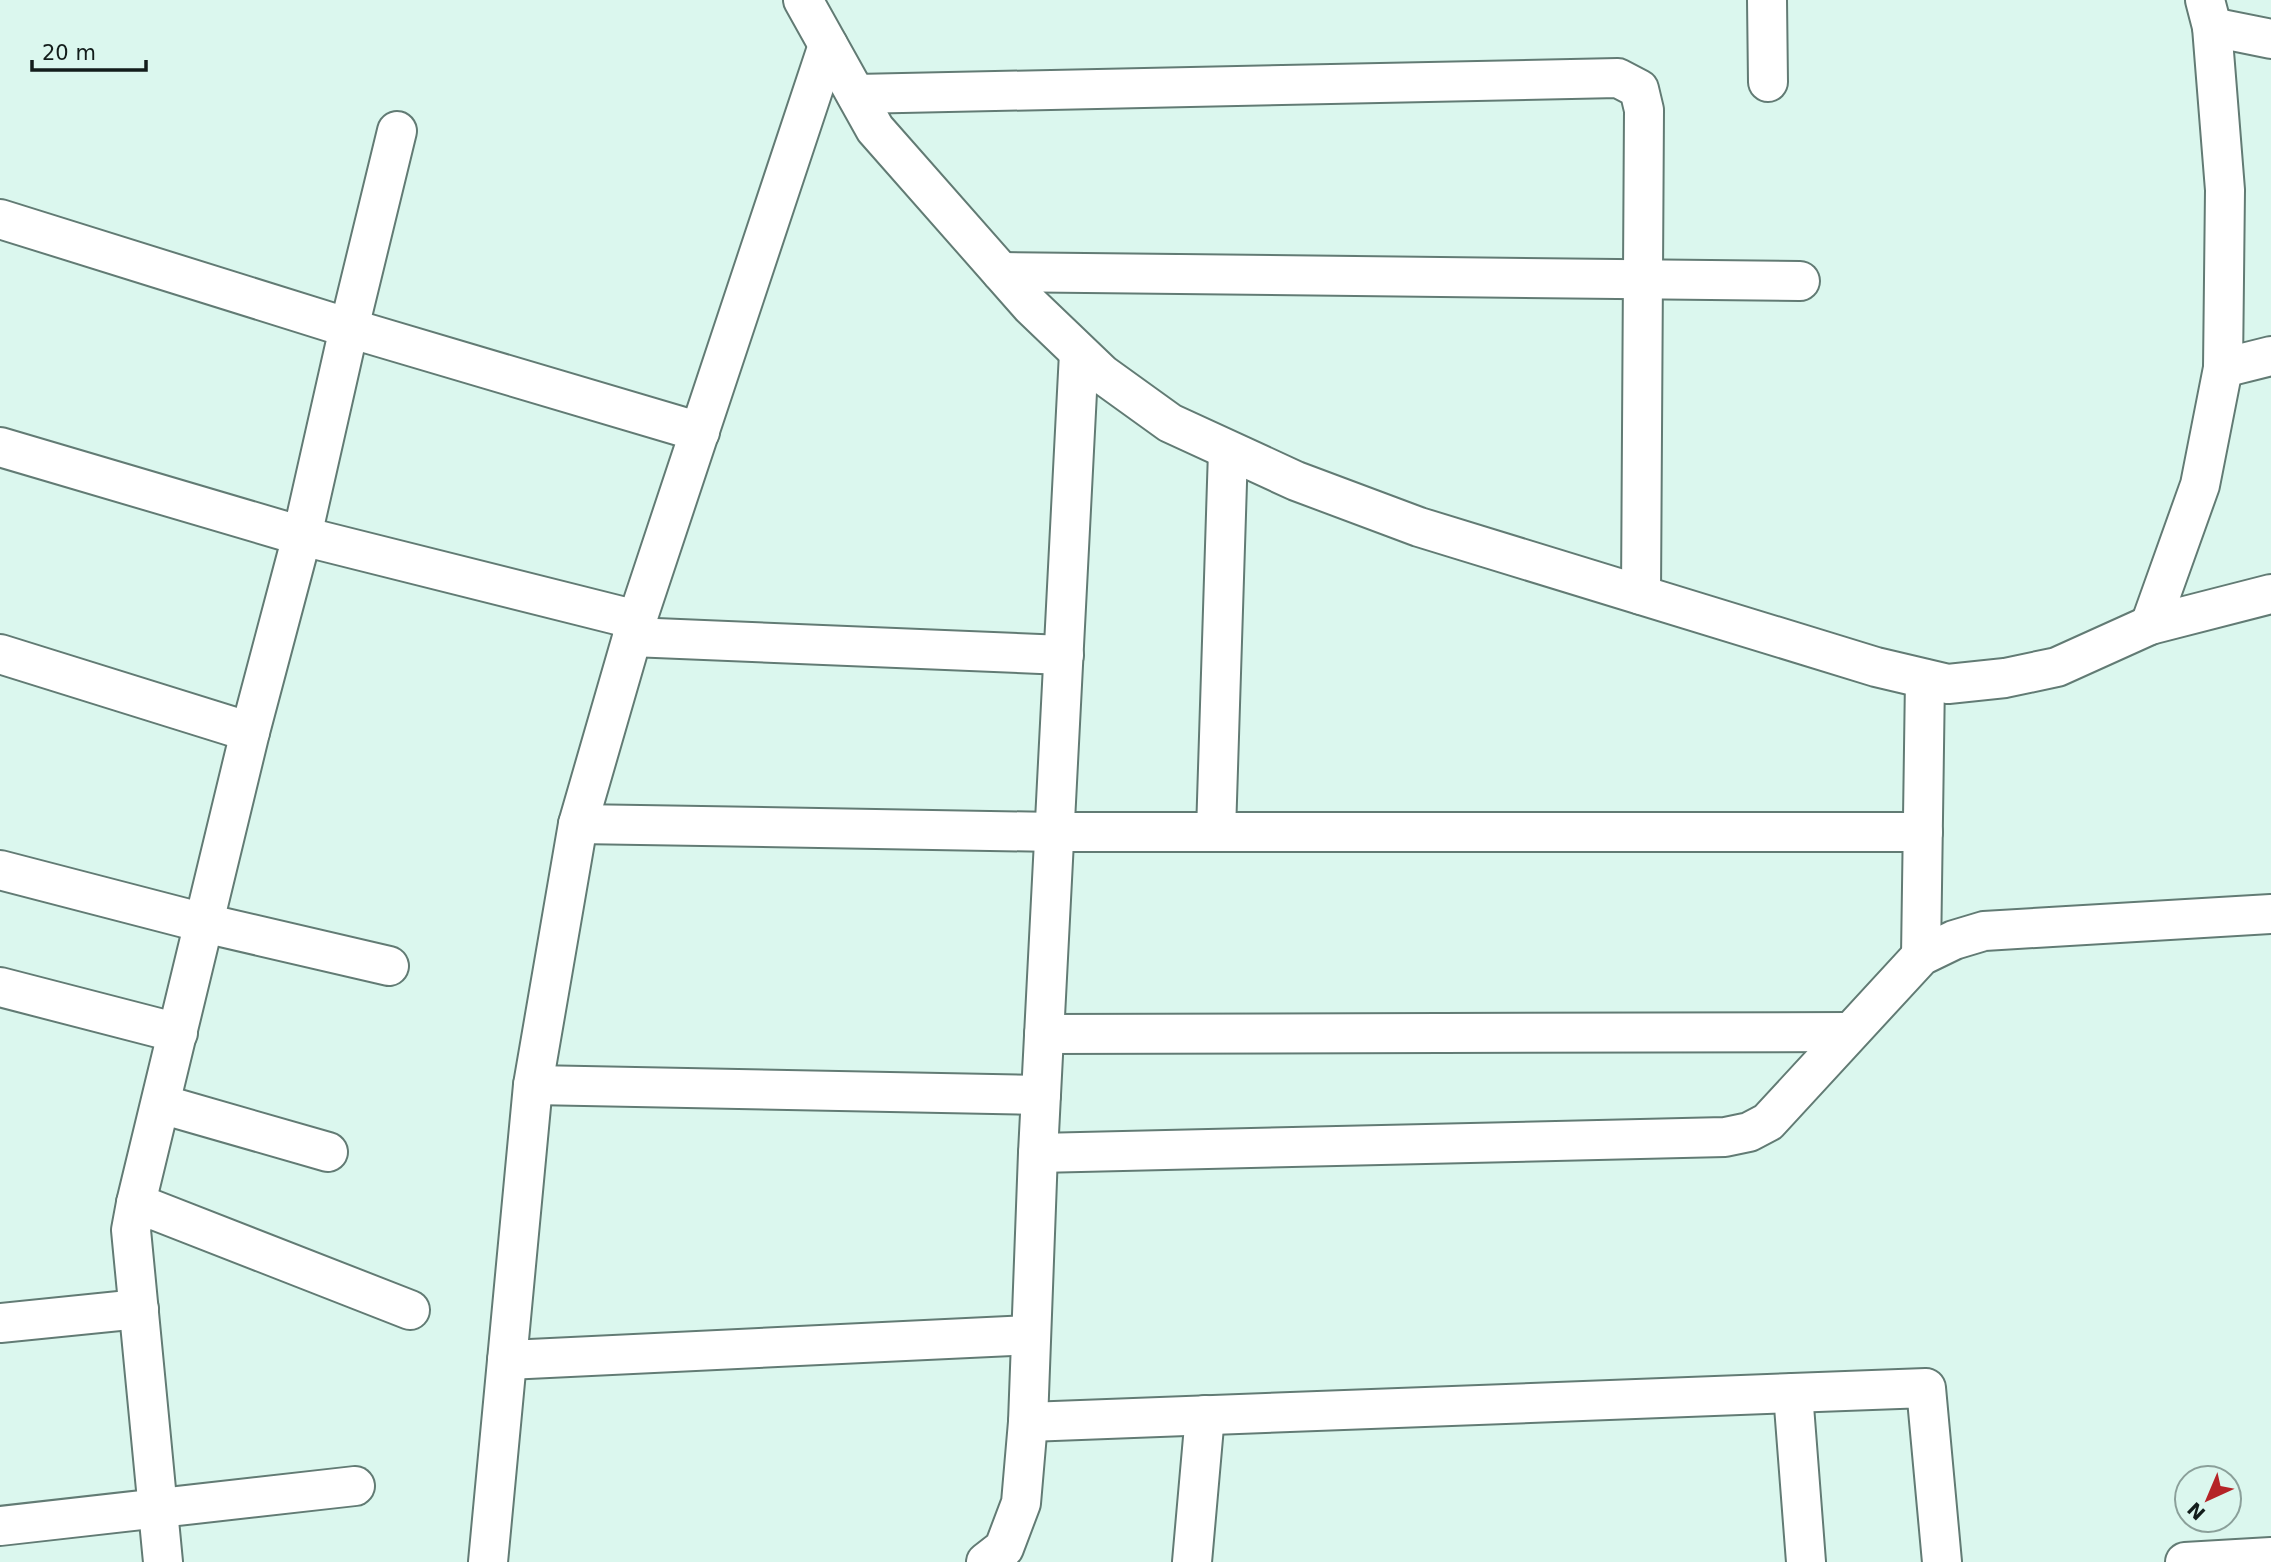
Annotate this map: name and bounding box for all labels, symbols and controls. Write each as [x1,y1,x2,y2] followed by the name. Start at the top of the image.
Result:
[32,28,145,72] scale bar
[42,41,96,65] text: 20 m
[2173,1464,2243,1534] north arrow
[2183,1498,2210,1525] text: N

